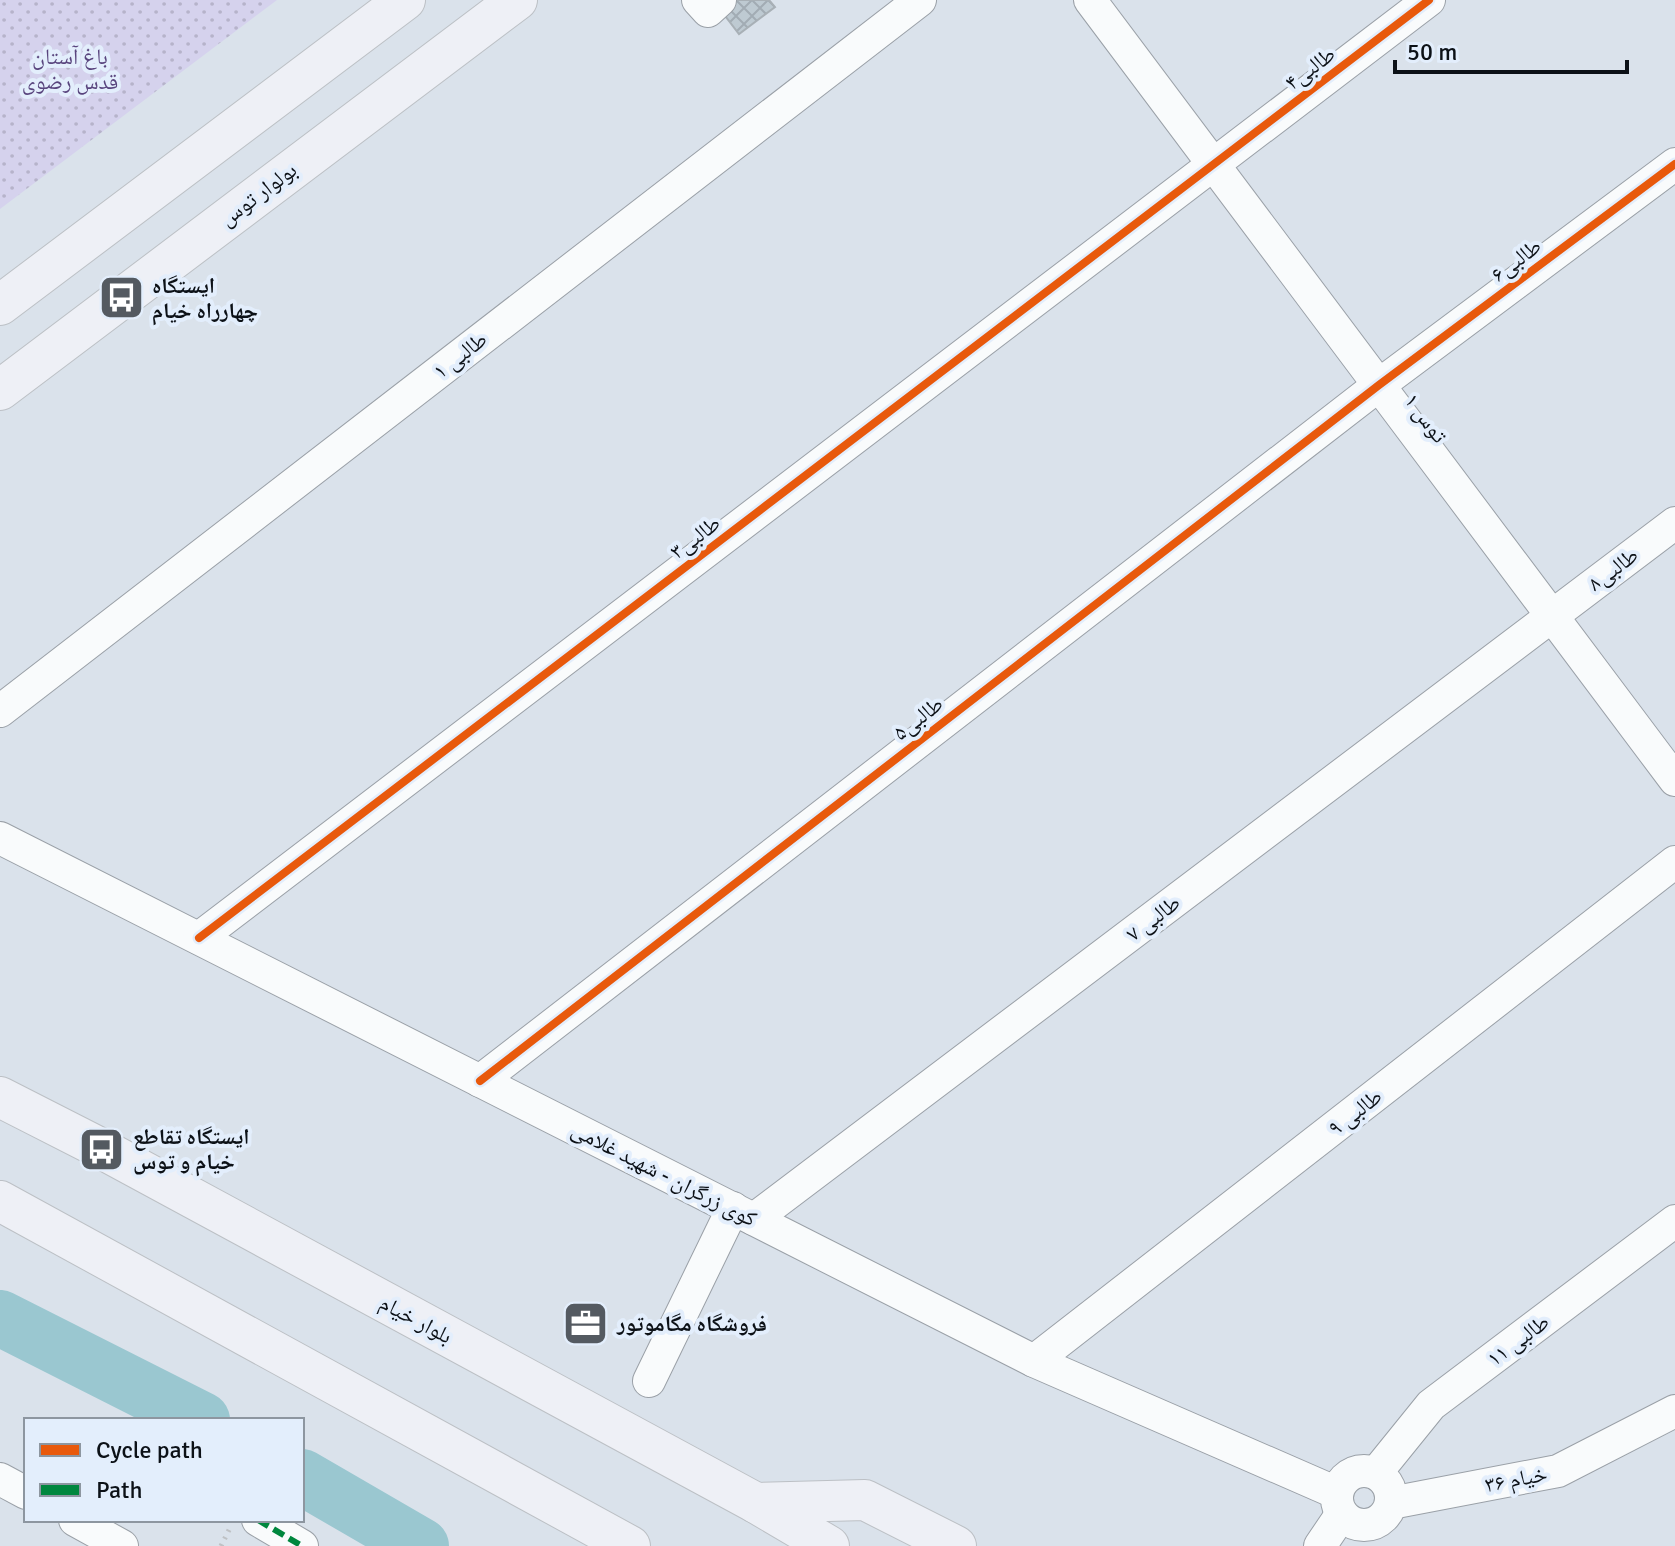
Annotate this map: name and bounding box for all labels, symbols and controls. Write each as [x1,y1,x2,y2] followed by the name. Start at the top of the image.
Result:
[1395,24,1627,74] scale bar
[1407,37,1457,67] text: 50 m
[1279,40,1341,96] street label: طالبی۴
[22,43,118,95] park label: باغ آستان قدس رضوی
[214,156,302,232] street label: بولوار توس
[1485,232,1547,288] street label: طالبی۶
[152,272,258,326] place label: ایستگاه چهارراه خیام
[97,274,145,322] bus stop icon: ایستگاه چهارراه خیام
[428,326,492,384] street label: طالبی ۱
[1399,388,1454,448] street label: توس ۱
[664,509,726,565] street label: طالبی۳
[1582,541,1644,597] street label: طالبی۸
[888,690,948,746] street label: طالبی۵
[1121,889,1185,947] street label: طالبی ۷
[1323,1083,1387,1141] street label: طالبی ۹
[567,1116,761,1232] street label: کوی زرگران - شهید غلامی
[133,1123,250,1177] place label: ایستگاه تقاطع خیام و توس
[78,1125,126,1173] bus stop icon: ایستگاه تقاطع خیام و توس
[375,1289,457,1350] street label: بلوار خیام
[562,1299,610,1347] office icon: فروشگاه مگاموتور
[1482,1308,1554,1372] street label: طالبی ۱۱
[616,1310,767,1337] place label: فروشگاه مگاموتور
[24,1418,304,1522] legend
[96,1435,203,1465] text: Cycle path
[1483,1460,1550,1499] street label: خیام ۳۶
[96,1475,142,1505] text: Path

